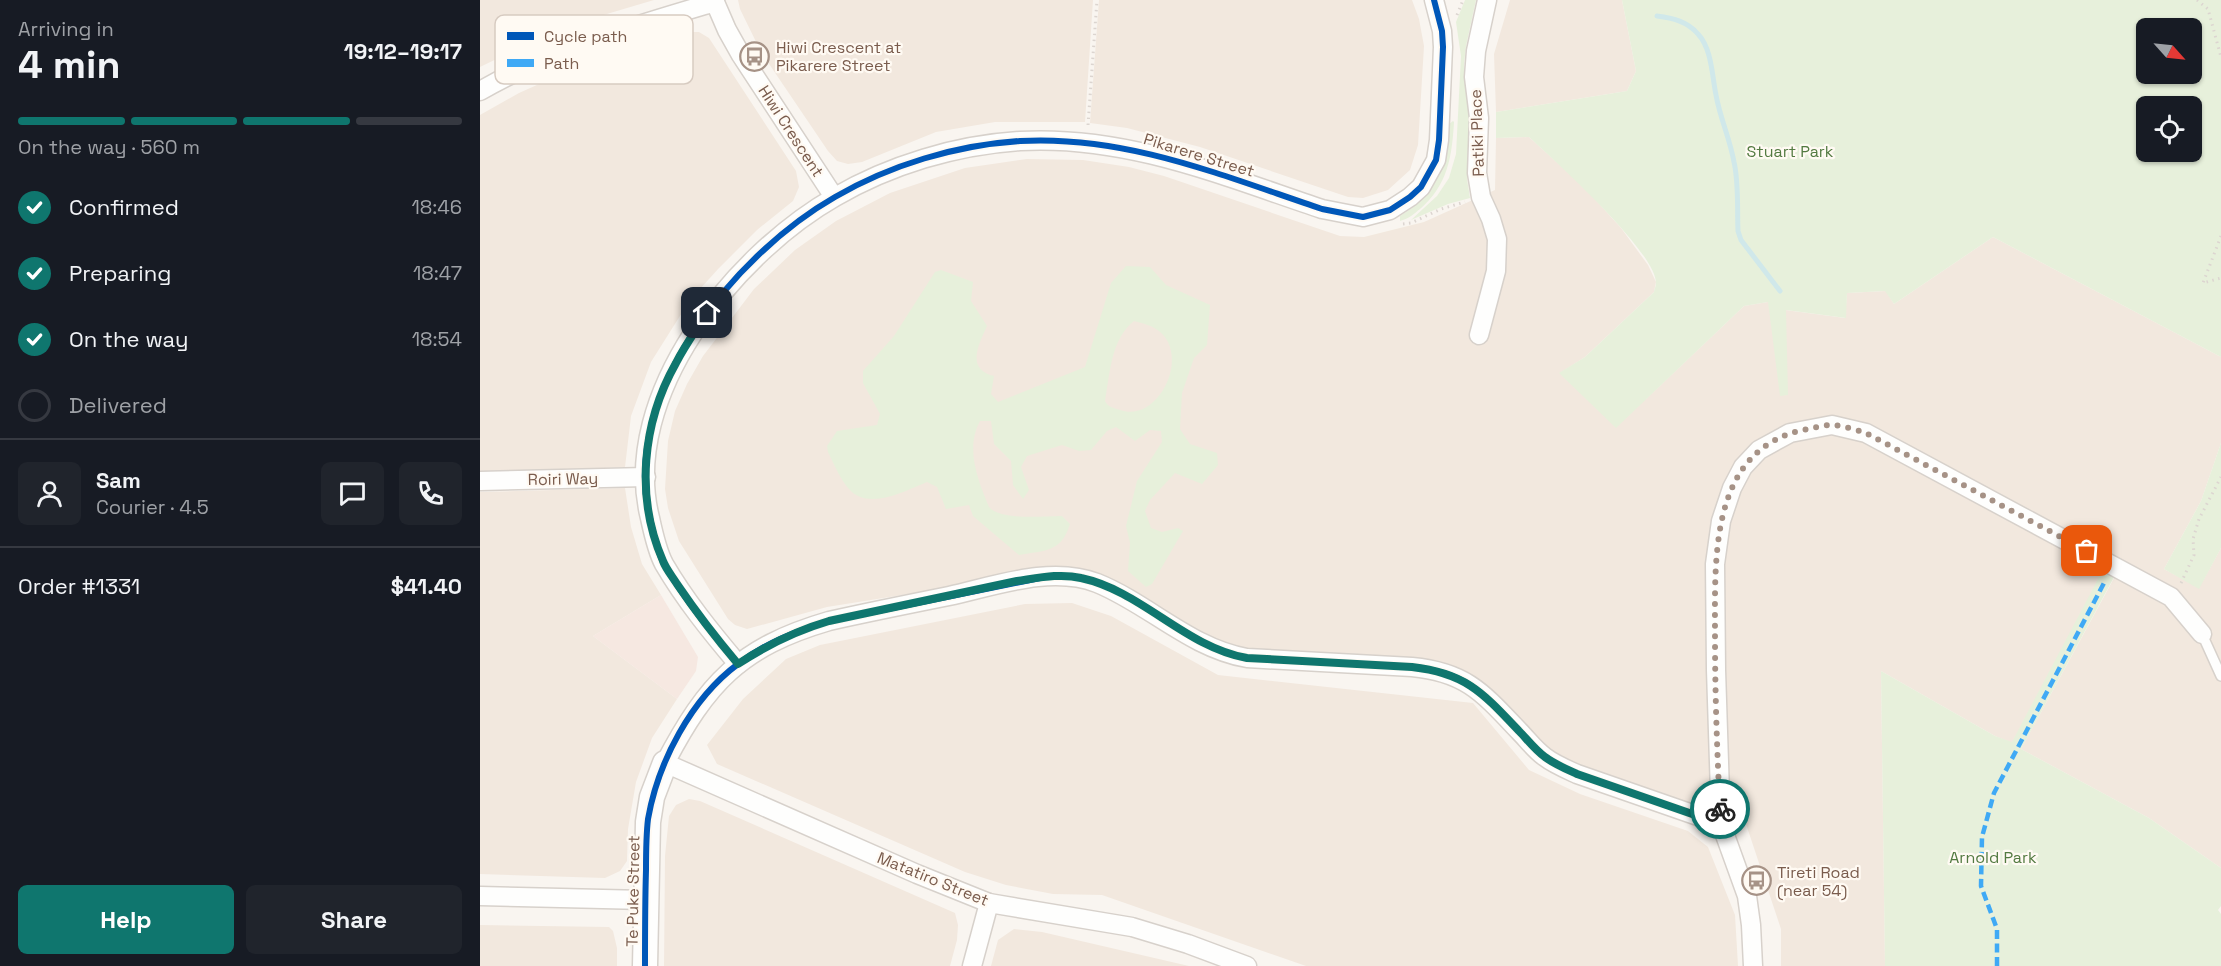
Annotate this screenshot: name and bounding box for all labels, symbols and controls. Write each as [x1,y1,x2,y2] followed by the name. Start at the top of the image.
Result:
[495,15,693,84] legend
[18,16,114,42] text: Arriving in
[2136,18,2202,84] north arrow
[2136,18,2202,162] map controls
[544,26,627,47] text: Cycle path
[344,37,462,65] text: 19:12–19:17
[776,37,901,76] place label: Hiwi Crescent at Pikarere Street
[18,40,120,89] text: 4 min
[739,40,771,72] bus stop icon: Hiwi Crescent at Pikarere Street
[544,53,579,74] text: Path
[754,81,828,181] street label: Hiwi Crescent
[1465,89,1489,177] street label: Patiki Place
[2136,96,2202,162] button: locate
[1141,128,1257,182] street label: Pikarere Street
[18,134,200,160] text: On the way · 560 m
[1747,141,1834,162] park label: Stuart Park
[18,191,51,224] icon: check
[69,193,179,221] text: Confirmed
[411,194,462,220] text: 18:46
[18,257,51,290] icon: check
[69,259,171,287] text: Preparing
[413,260,462,286] text: 18:47
[681,287,732,338] pin
[690,296,723,329] icon: home
[18,323,51,356] icon: check
[69,325,188,353] text: On the way
[412,326,462,352] text: 18:54
[69,391,167,419] text: Delivered
[18,462,81,525] button: person
[321,462,384,525] button: chat
[399,462,462,525] button: phone
[96,466,141,494] text: Sam
[528,468,598,490] street label: Roiri Way
[96,494,209,520] text: Courier · 4.5
[2061,525,2112,576] pin
[2070,534,2103,567] icon: bag
[18,572,140,600] text: Order #1331
[391,572,462,600] text: $41.40
[1690,779,1750,839] courier
[1704,793,1737,826] icon: bike
[622,835,644,947] street label: Te Puke Street
[874,847,992,911] street label: Matatiro Street
[1949,847,2037,868] park label: Arnold Park
[1777,862,1860,901] place label: Tireti Road (near 54)
[1740,865,1772,897] bus stop icon: Tireti Road (near 54)
[18,885,234,954] button: Help
[246,885,462,954] button: Share

